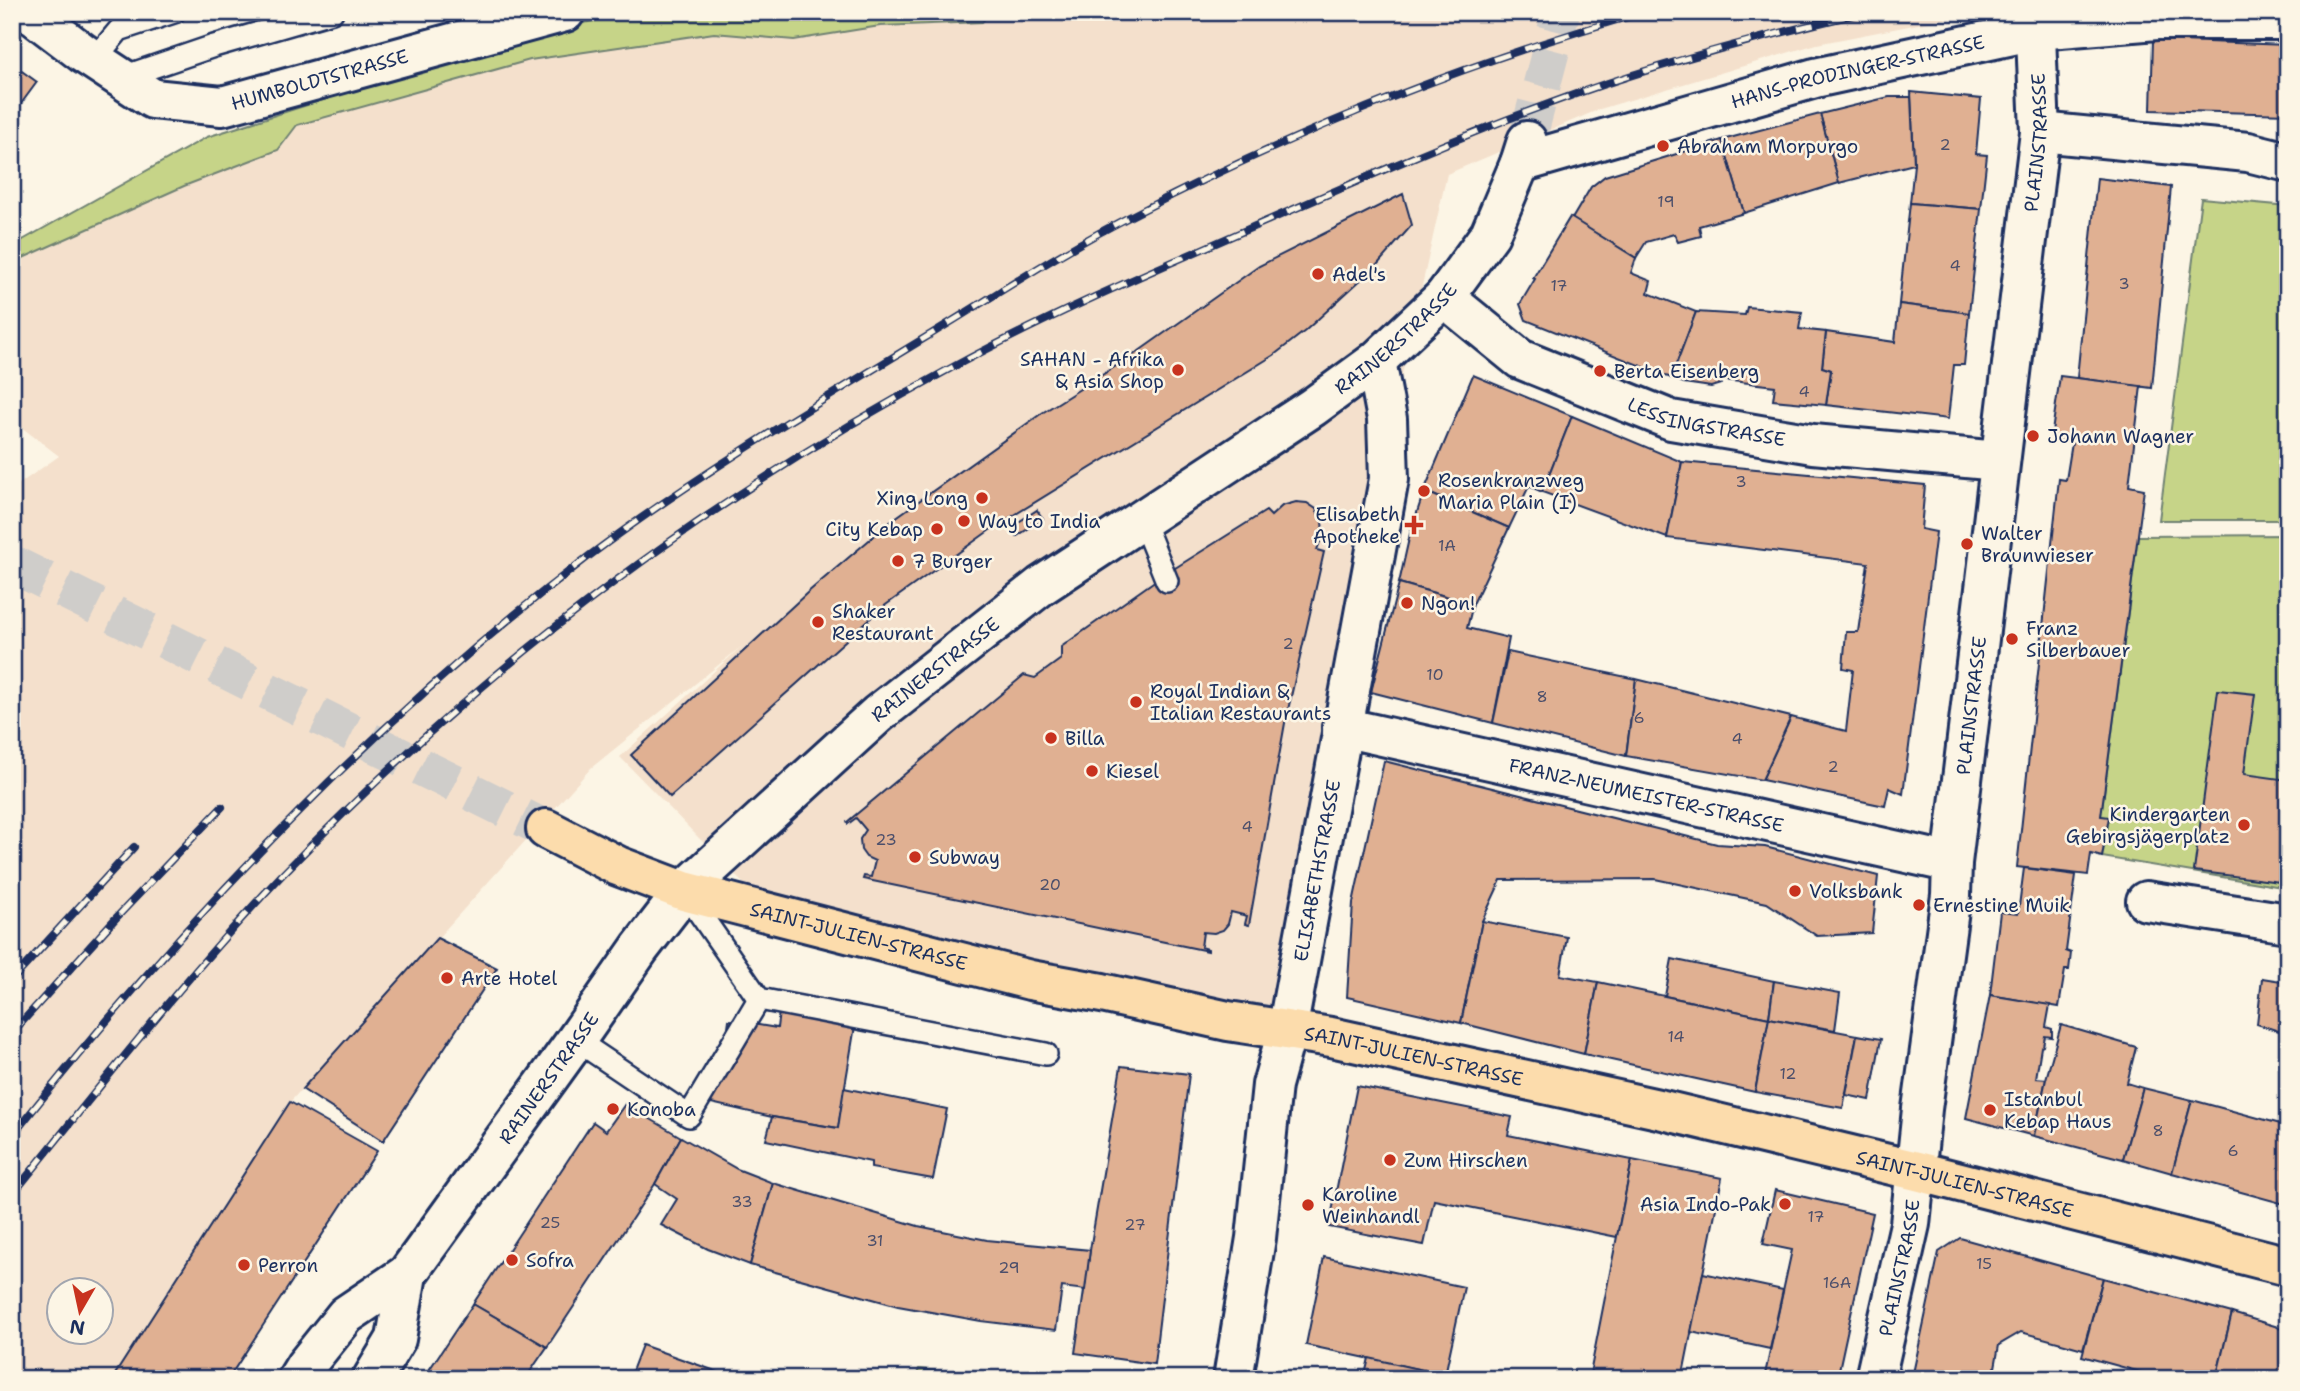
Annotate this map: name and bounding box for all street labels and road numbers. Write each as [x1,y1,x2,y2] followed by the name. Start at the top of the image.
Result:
[1728,29,1987,114] street label: HANS-PRODINGER-STRASSE
[228,43,411,115] street label: HUMBOLDTSTRASSE
[2018,72,2053,213] street label: PLAINSTRASSE
[1329,278,1463,400] street label: RAINERSTRASSE
[1624,391,1787,452] street label: LESSINGSTRASSE
[866,611,1004,727] street label: RAINERSTRASSE
[1950,635,1992,776] street label: PLAINSTRASSE
[1507,752,1787,838] street label: FRANZ-NEUMEISTER-STRASSE
[1288,777,1346,964] street label: ELISABETHSTRASSE
[747,896,970,976] street label: SAINT-JULIEN-STRASSE
[493,1007,604,1149] street label: RAINERSTRASSE
[1302,1021,1526,1091] street label: SAINT-JULIEN-STRASSE
[1854,1144,2076,1223] street label: SAINT-JULIEN-STRASSE
[1873,1198,1925,1339] street label: PLAINSTRASSE

